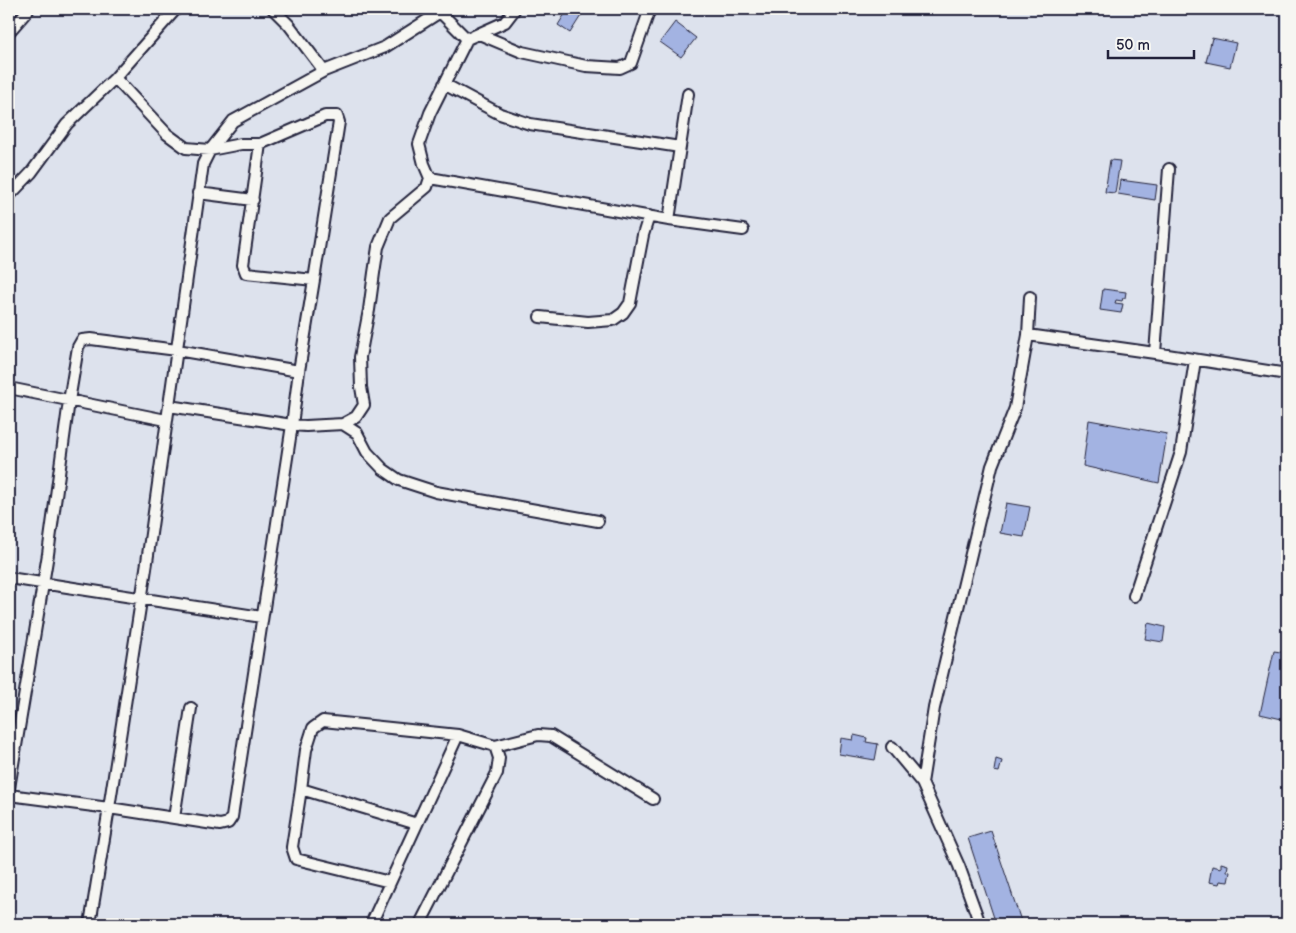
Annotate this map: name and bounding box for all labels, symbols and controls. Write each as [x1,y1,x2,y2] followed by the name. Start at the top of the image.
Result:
[1108,28,1195,60] scale bar
[1116,36,1150,55] text: 50 m

